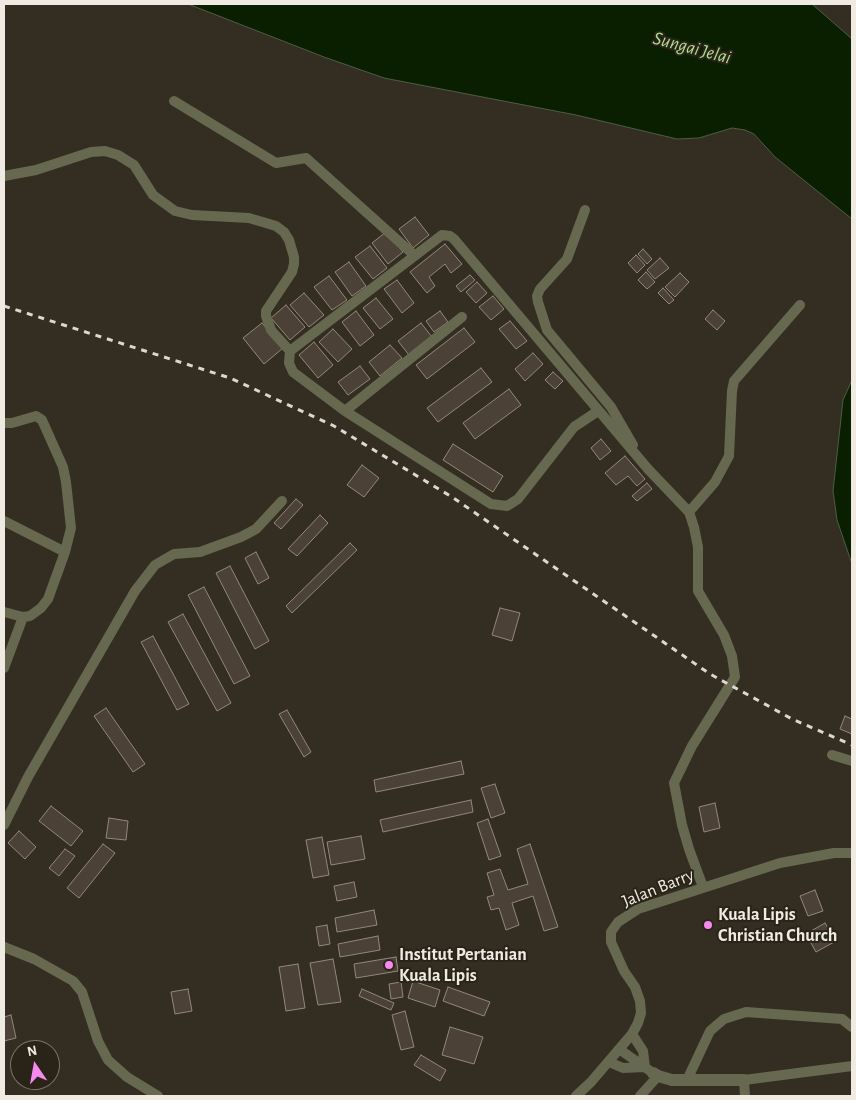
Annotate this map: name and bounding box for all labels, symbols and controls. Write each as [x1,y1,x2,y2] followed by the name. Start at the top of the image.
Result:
[651,27,733,69] water label: Sungai Jelai
[619,864,697,912] street label: Jalan Barry
[718,904,837,946] place label: Kuala Lipis Christian Church
[702,919,714,931] marker: Kuala Lipis Christian Church
[399,944,527,986] place label: Institut Pertanian Kuala Lipis
[383,959,395,971] marker: Institut Pertanian Kuala Lipis
[10,1040,60,1090] north arrow
[26,1043,38,1059] text: N

